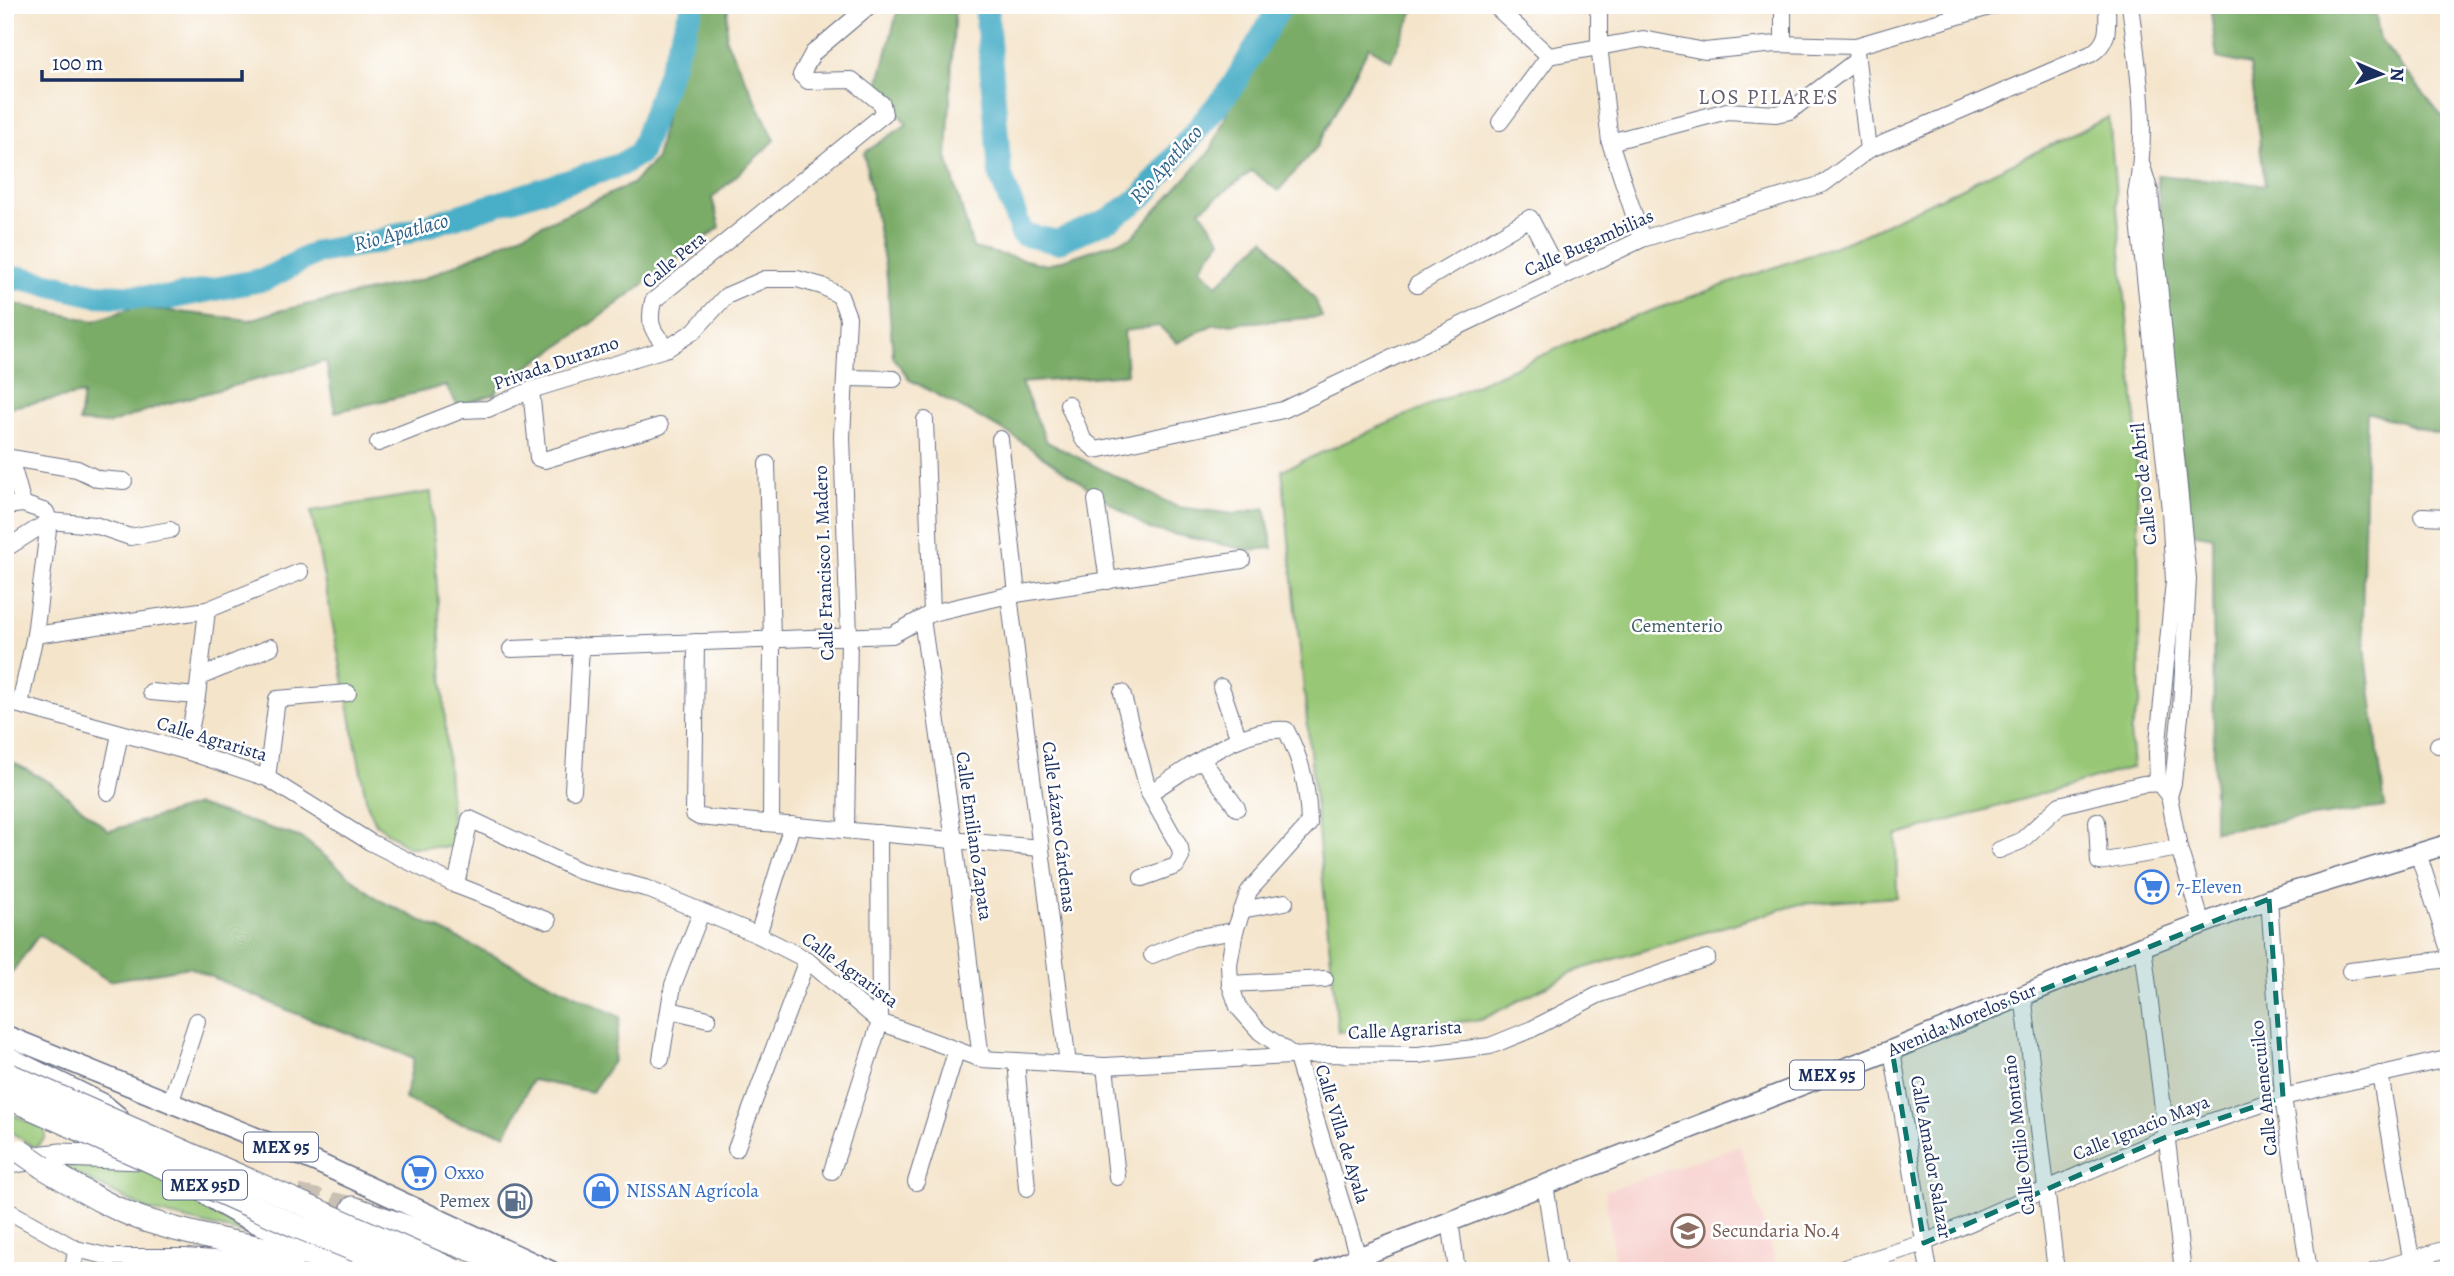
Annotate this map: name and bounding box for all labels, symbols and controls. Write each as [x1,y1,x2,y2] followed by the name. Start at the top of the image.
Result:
[42,38,242,82] scale bar
[2346,38,2416,108] north arrow
[52,49,103,77] text: 100 m
[2384,67,2410,82] text: N
[1698,83,1840,111] district label: LOS PILARES
[1123,119,1209,209] water label: Rio Apatlaco
[1520,203,1658,283] street label: Calle Bugambilias
[351,206,451,258] water label: Rio Apatlaco
[636,225,712,295] street label: Calle Pera
[490,329,622,397] street label: Privada Durazno
[2125,421,2163,546] street label: Calle 10 de Abril
[808,465,840,661] street label: Calle Francisco I. Madero
[1631,613,1723,639] park label: Cementerio
[154,710,271,768] street label: Calle Agrarista
[1036,740,1082,914] street label: Calle Lázaro Cárdenas
[949,750,999,922] street label: Calle Emiliano Zapata
[2133,868,2171,906] supermarket icon: 7-Eleven
[2176,874,2242,900] place label: 7-Eleven
[796,926,904,1014] street label: Calle Agrarista
[1882,977,2041,1064] street label: Avenida Morelos Sur
[1347,1014,1463,1046] street label: Calle Agrarista
[2244,1019,2284,1157] street label: Calle Anenecuilco
[1996,1053,2042,1217] street label: Calle Otilio Montaño
[1790,1060,1864,1090] road number: MEX 95
[1309,1061,1376,1207] street label: Calle Villa de Ayala
[1904,1073,1958,1241] street label: Calle Amador Salazar
[2069,1089,2214,1167] street label: Calle Ignacio Maya
[244,1132,318,1162] road number: MEX 95
[400,1154,438,1192] supermarket icon: Oxxo
[444,1160,484,1186] place label: Oxxo
[163,1170,247,1200] road number: MEX 95D
[582,1172,620,1210] shop icon: NISSAN Agrícola
[626,1178,759,1204] place label: NISSAN Agrícola
[496,1182,534,1220] fuel station icon: Pemex
[439,1188,490,1214] place label: Pemex
[1669,1212,1707,1250] school or university icon: Secundaria No.4
[1712,1218,1840,1244] place label: Secundaria No.4

